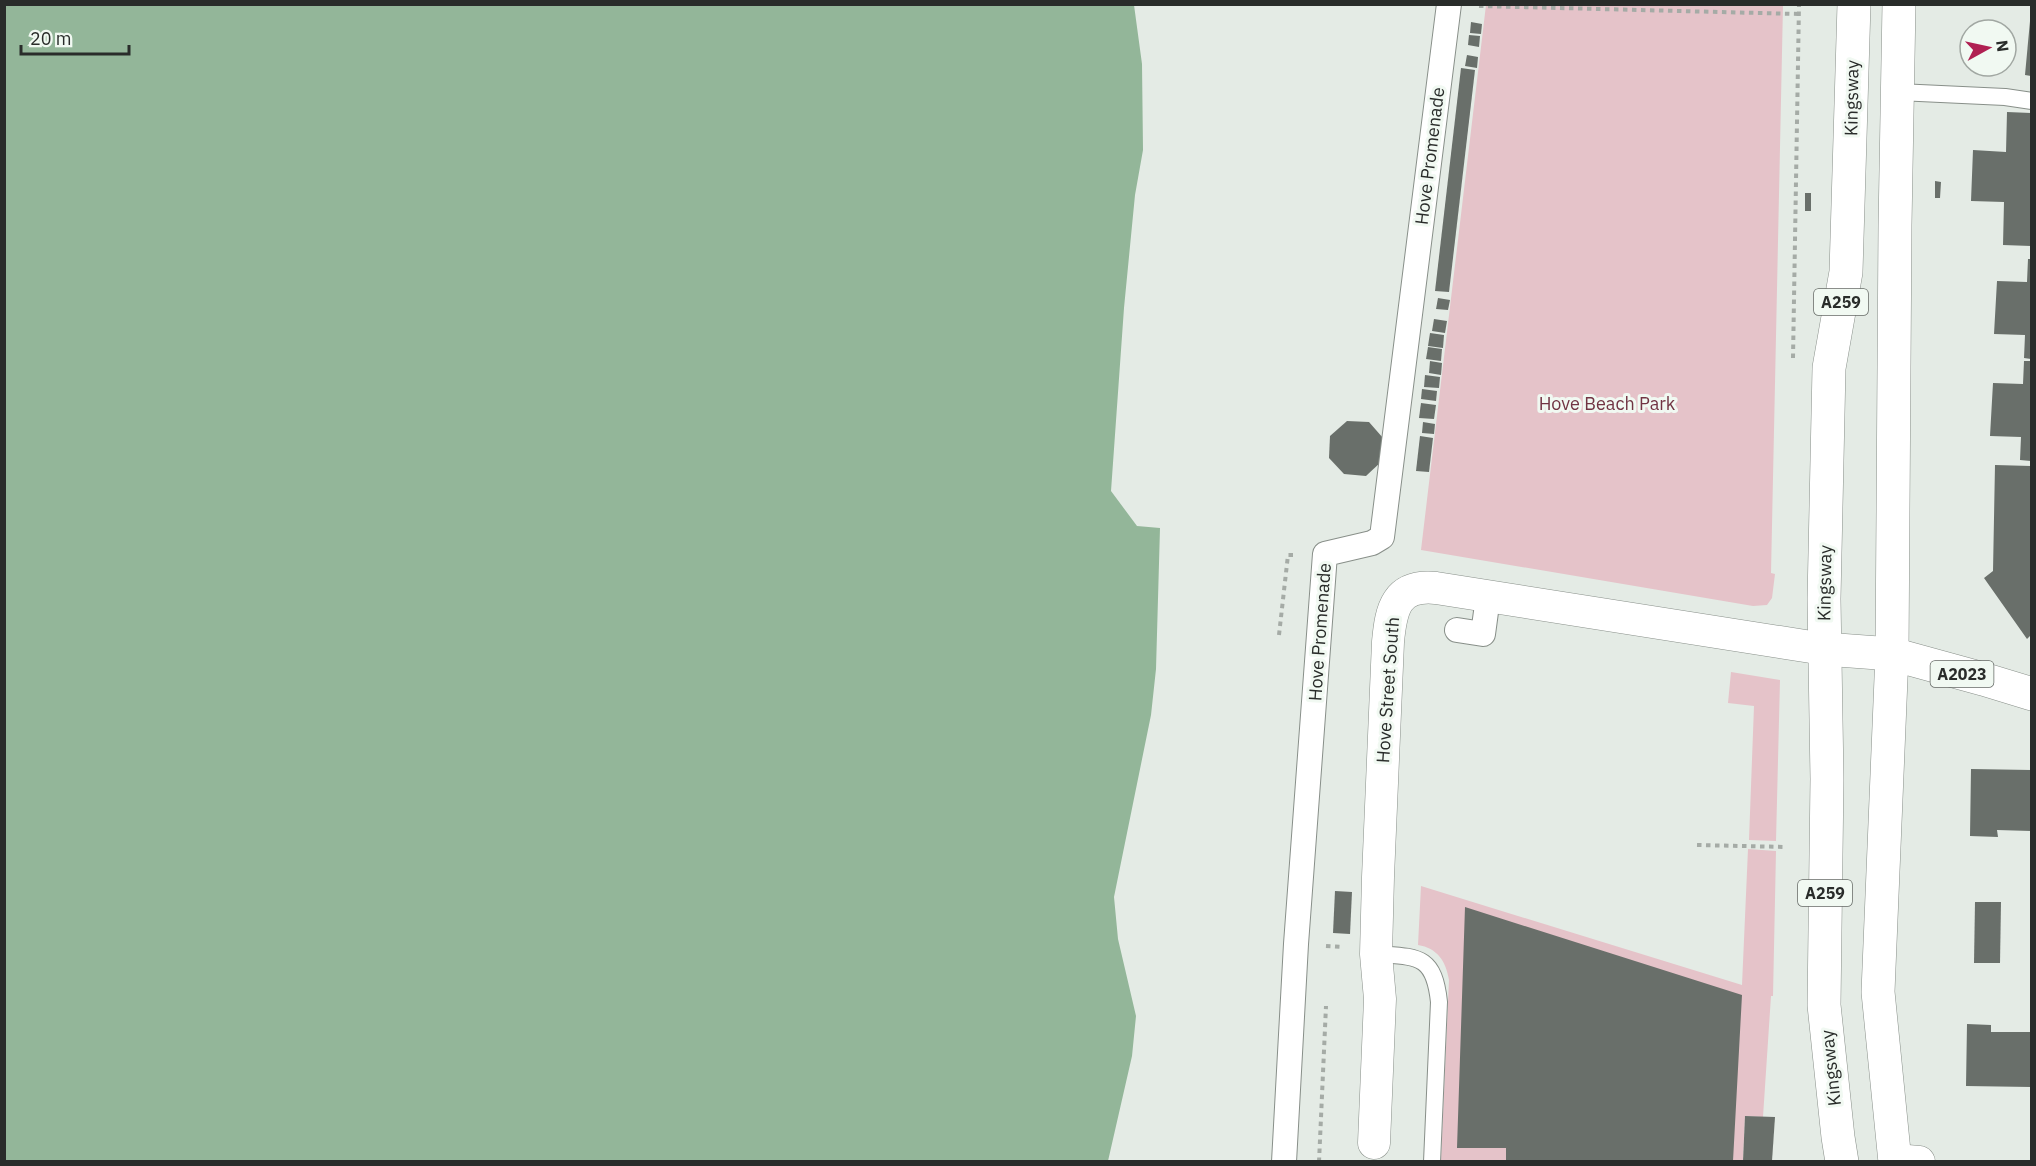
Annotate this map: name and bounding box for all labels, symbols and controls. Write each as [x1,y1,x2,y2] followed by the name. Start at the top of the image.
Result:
[21,18,129,56] scale bar
[1958,18,2018,78] north arrow
[30,27,72,50] text: 20 m
[1992,39,2014,53] text: N
[1839,60,1864,136] street label: Kingsway
[1410,86,1449,226] street label: Hove Promenade
[1814,289,1868,315] road number: A259
[1539,392,1676,415] park label: Hove Beach Park
[1812,545,1837,621] street label: Kingsway
[1303,562,1336,702] street label: Hove Promenade
[1371,616,1404,764] street label: Hove Street South
[1930,661,1994,687] road number: A2023
[1798,880,1852,906] road number: A259
[1815,1029,1846,1107] street label: Kingsway

